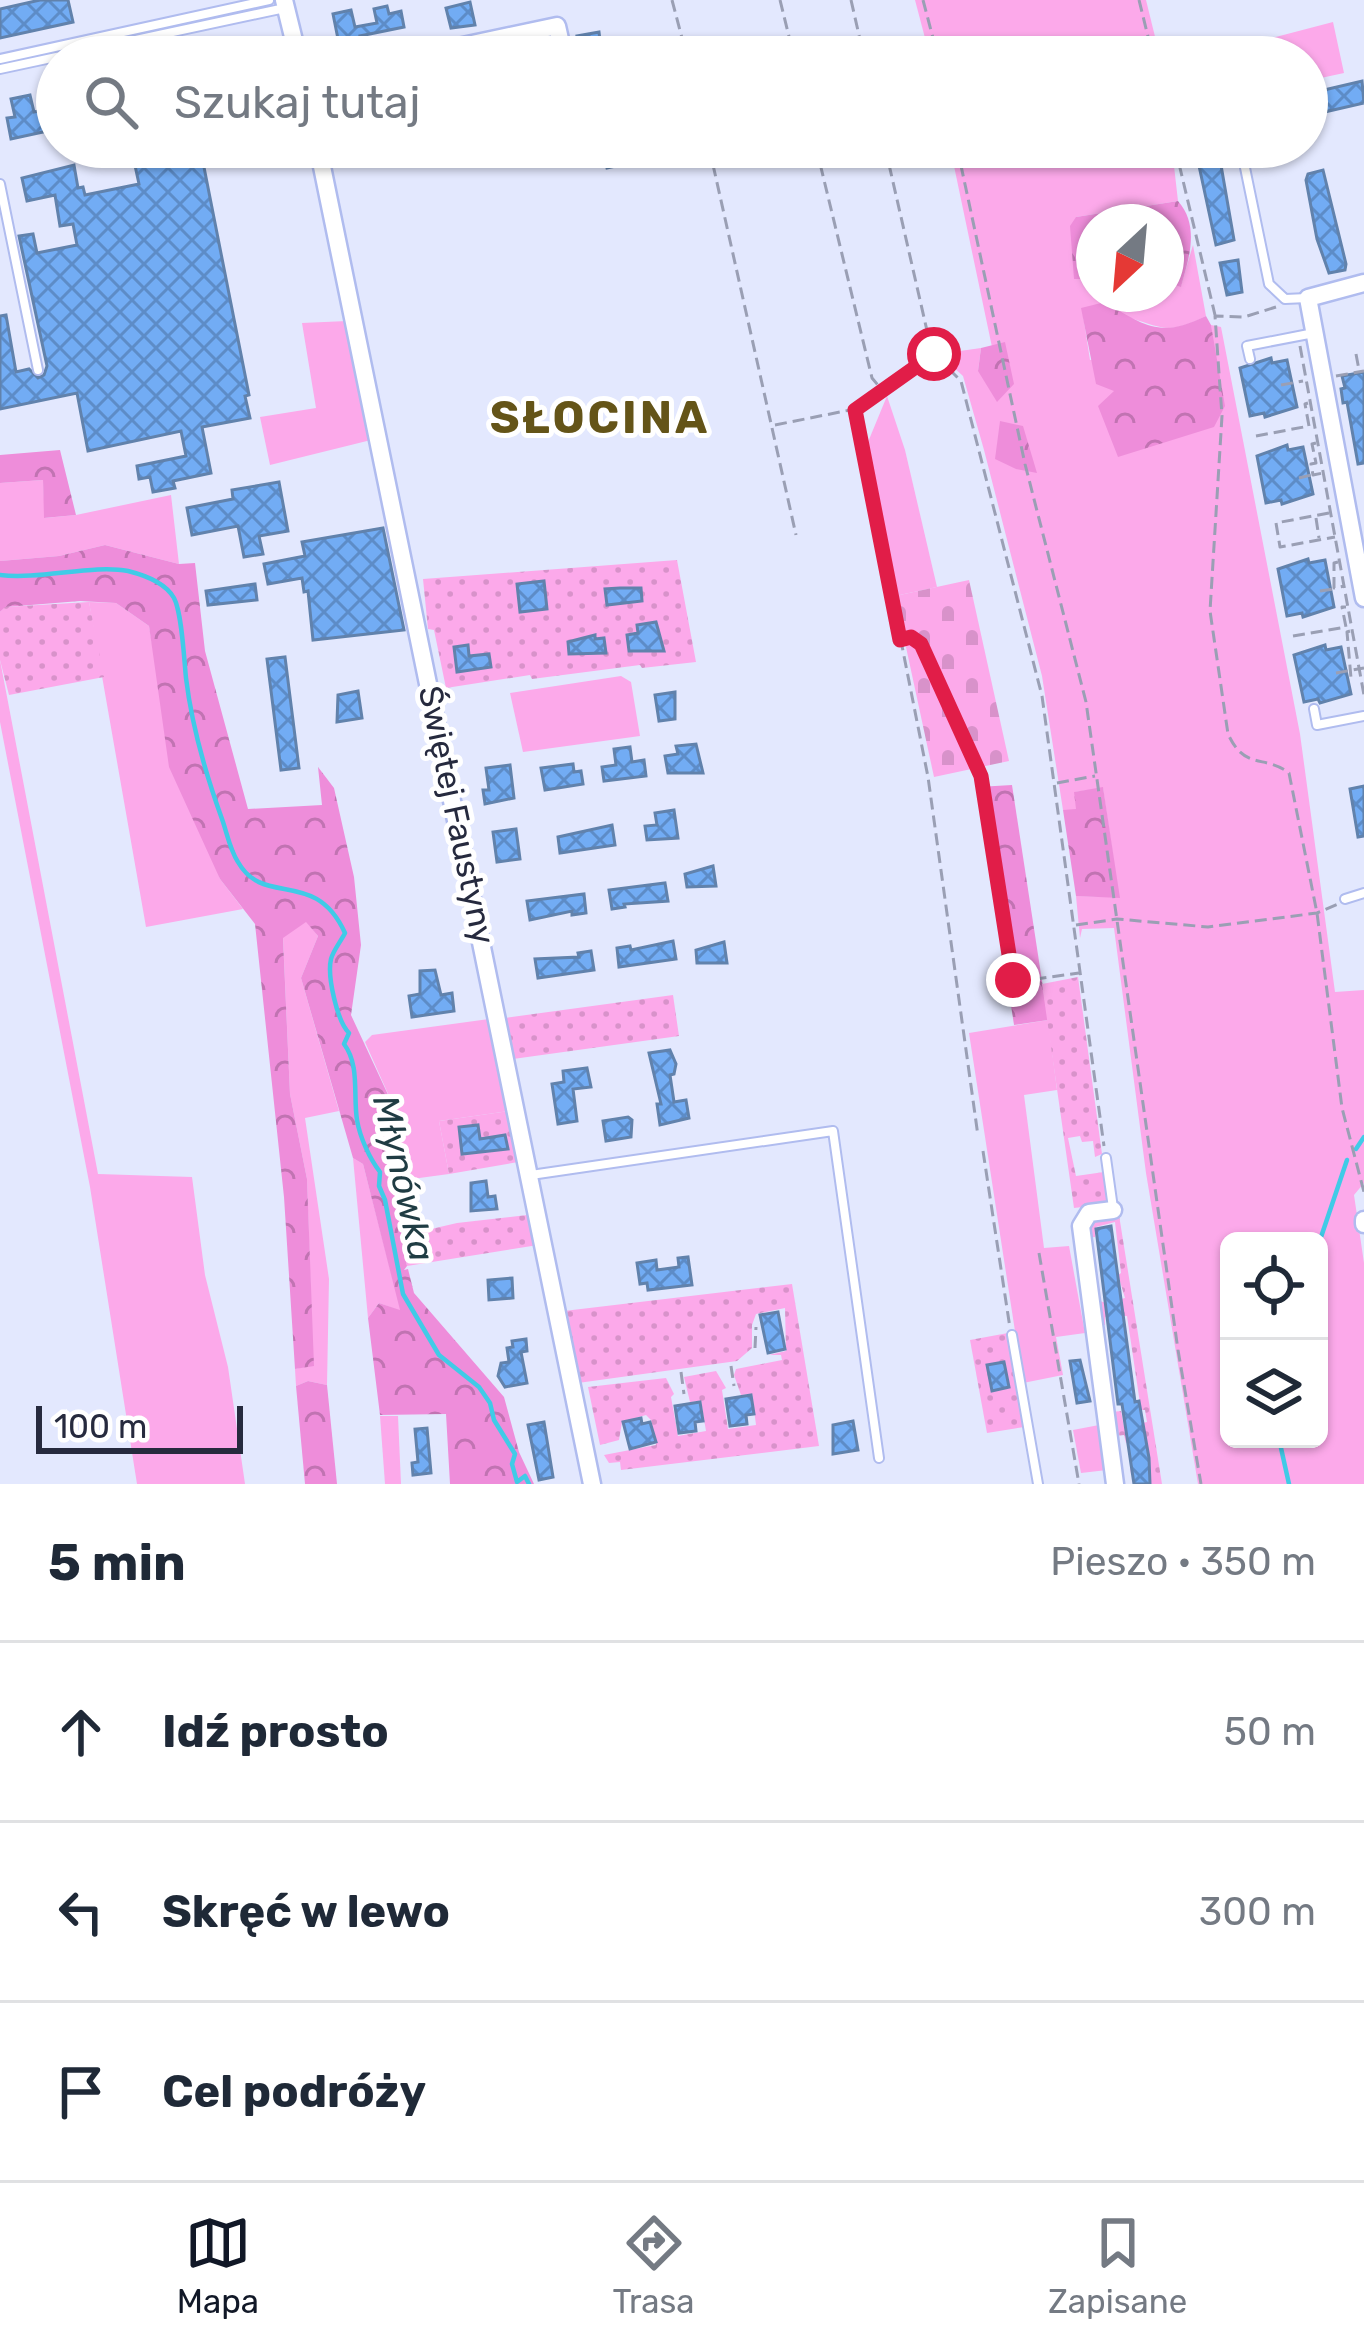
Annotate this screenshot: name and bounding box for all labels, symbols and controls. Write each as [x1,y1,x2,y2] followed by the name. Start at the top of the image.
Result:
[36,36,1328,168] search box
[78,69,144,135] icon: search
[174,76,421,129] text: Szukaj tutaj
[1076,204,1184,312] north arrow
[907,327,961,381] route start
[490,391,710,444] district label: SŁOCINA
[411,682,503,948] street label: Świętej Faustyny
[986,953,1040,1007] route end
[364,1091,444,1265] water label: Młynówka
[1220,1232,1328,1448] map controls
[1220,1232,1328,1340] button: locate
[1220,1340,1328,1448] button: layers
[36,1400,243,1453] scale bar
[54,1407,147,1446] text: 100 m
[48,1532,186,1593] text: 5 min
[1050,1539,1316,1585] text: Pieszo · 350 m
[48,1699,114,1765] icon: ahead
[162,1705,389,1758] text: Idź prosto
[1224,1709,1316,1755] text: 50 m
[48,1879,114,1945] icon: left
[162,1885,450,1938] text: Skręć w lewo
[1199,1889,1316,1935] text: 300 m
[48,2059,114,2125] icon: arrive
[162,2065,426,2118] text: Cel podróży
[177,2210,259,2321] tab: Mapa
[613,2210,695,2321] tab: Trasa
[1048,2210,1187,2321] tab: Zapisane

